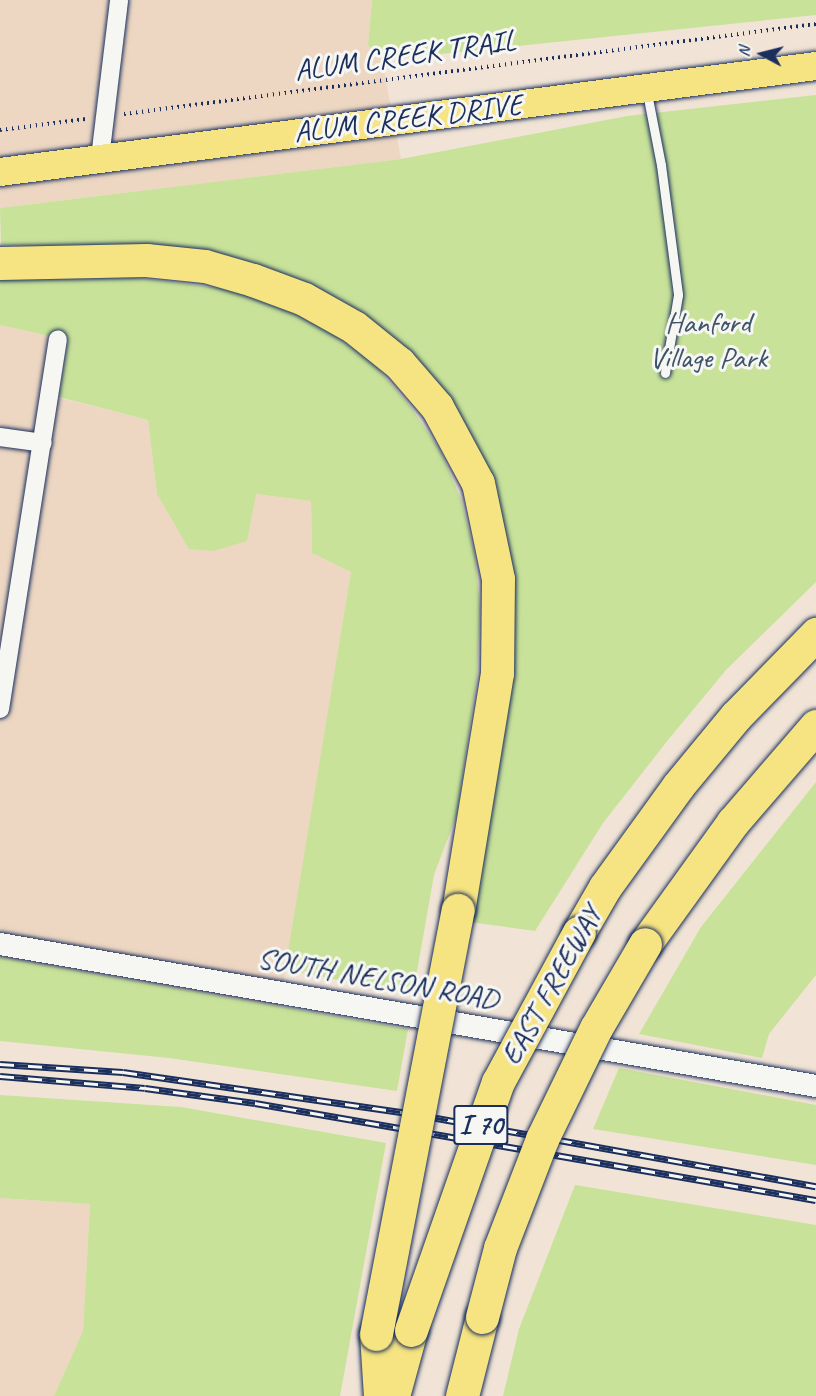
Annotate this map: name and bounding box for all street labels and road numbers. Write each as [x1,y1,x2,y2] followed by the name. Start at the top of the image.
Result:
[293,22,517,88] street label: ALUM CREEK TRAIL
[293,86,523,150] street label: ALUM CREEK DRIVE
[493,901,609,1069] street label: EAST FREEWAY
[254,939,502,1017] street label: SOUTH NELSON ROAD
[452,1100,510,1150] road number: I 70

